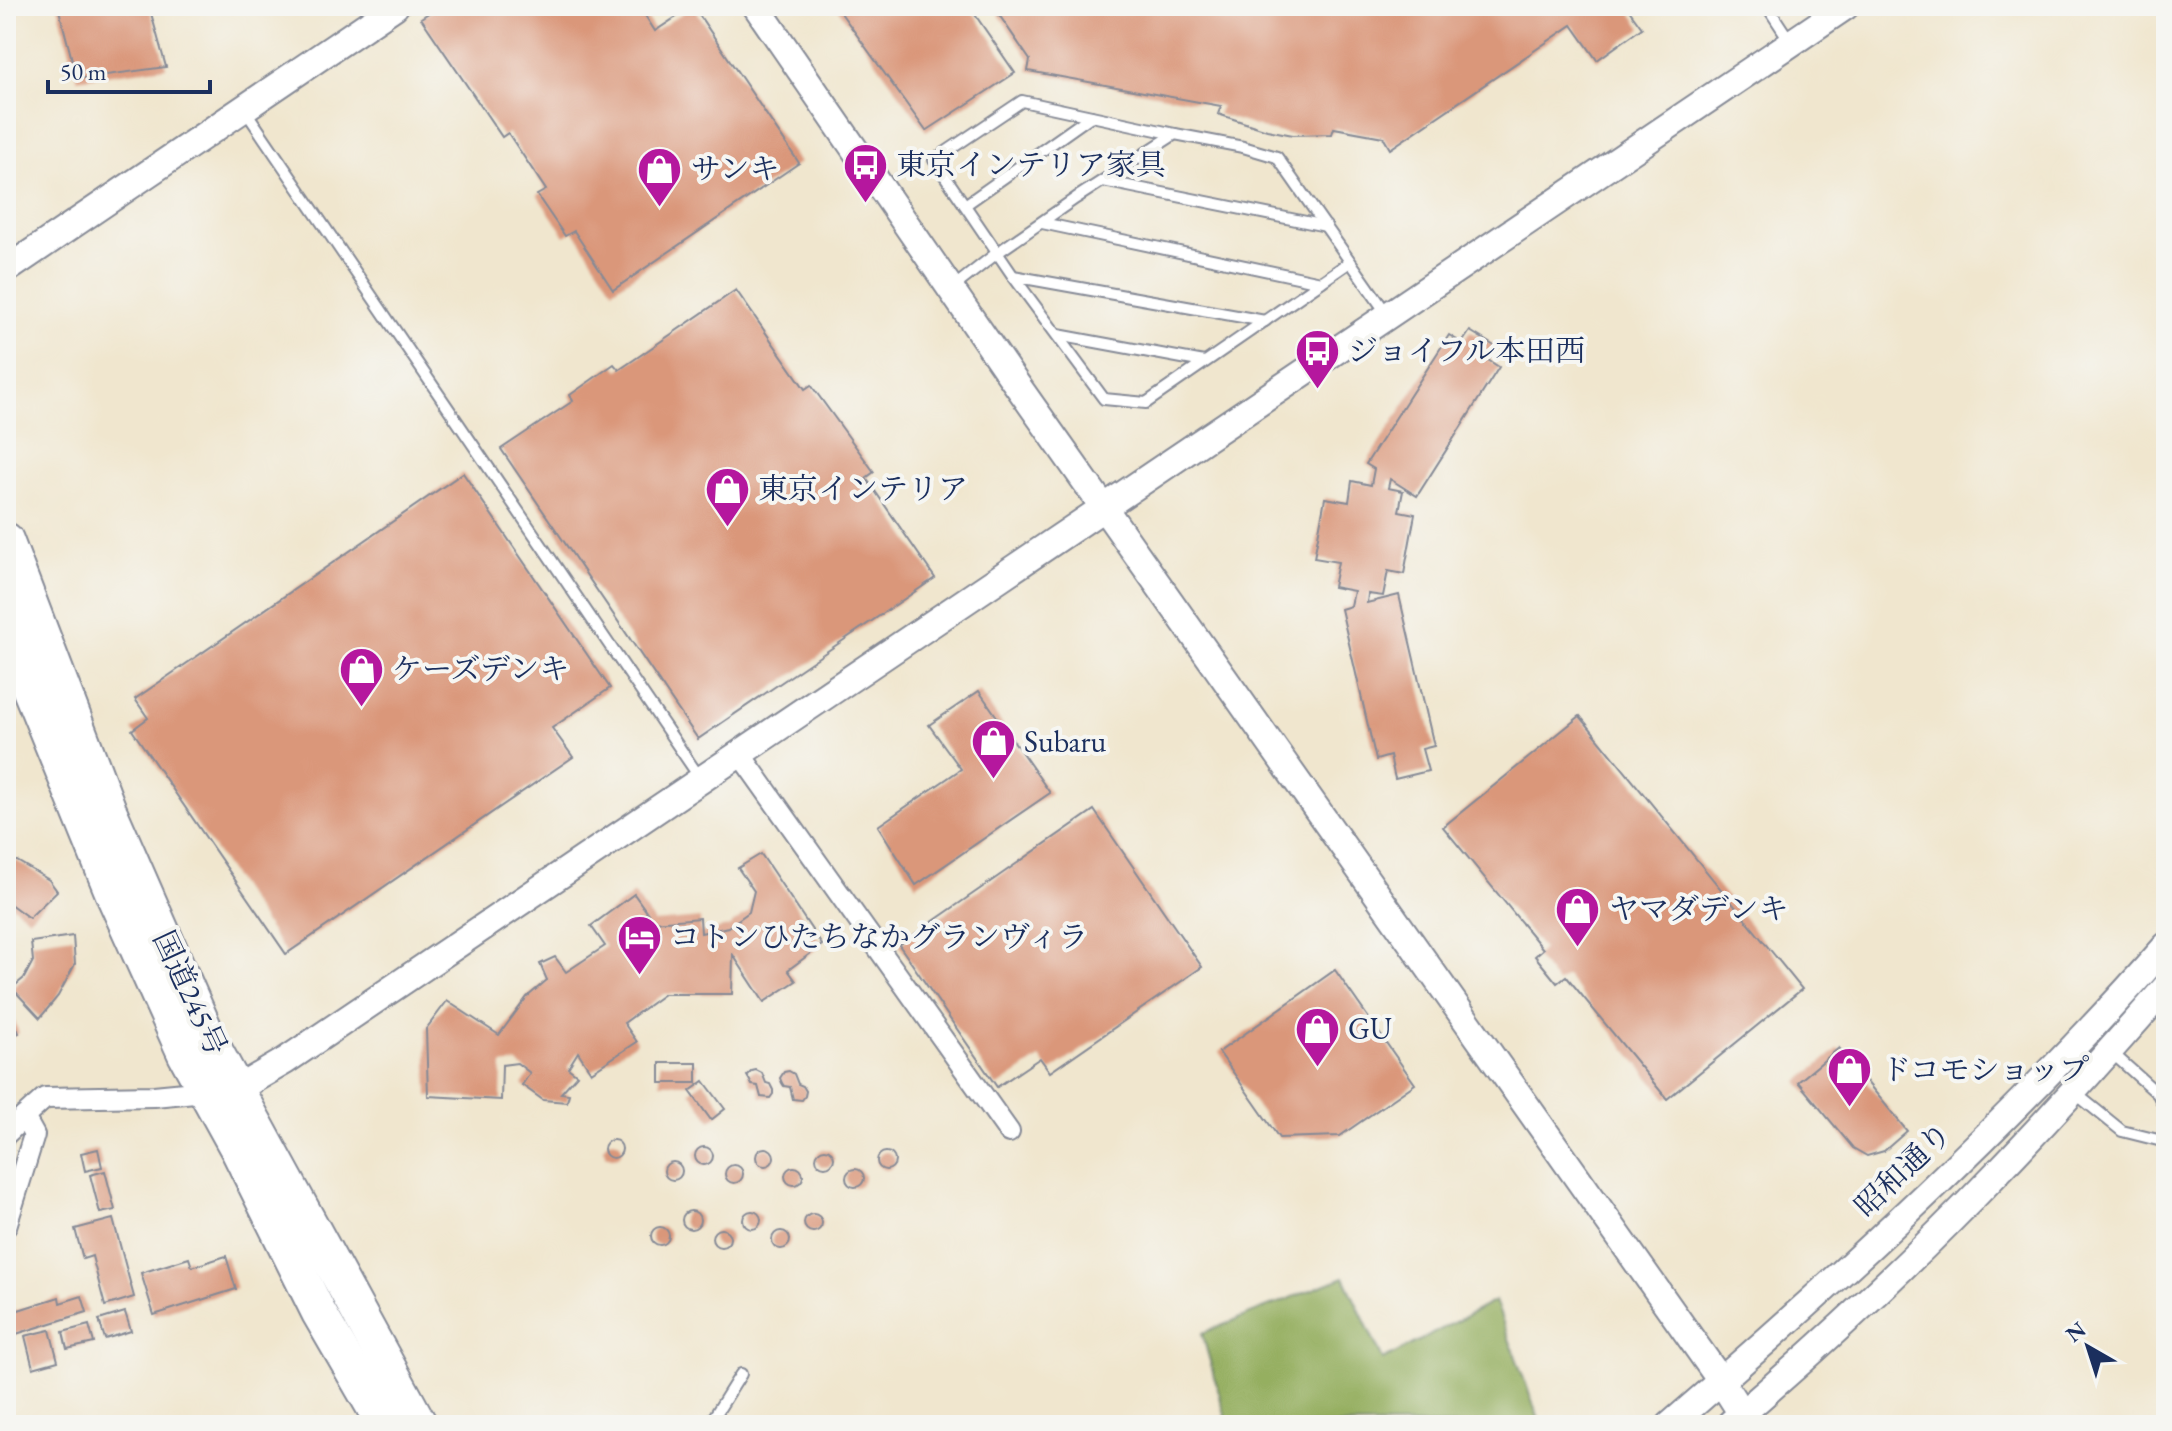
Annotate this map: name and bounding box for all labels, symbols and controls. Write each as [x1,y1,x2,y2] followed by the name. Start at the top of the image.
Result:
[48,44,210,94] scale bar
[60,56,107,87] text: 50 m
[841,141,889,204] bus stop icon: 東京インテリア家具
[636,145,684,208] shop icon: サンキ
[896,145,1166,184] place label: 東京インテリア家具
[691,149,780,188] place label: サンキ
[1293,327,1341,390] bus stop icon: ジョイフル本田西
[1348,331,1585,370] place label: ジョイフル本田西
[703,465,751,528] shop icon: 東京インテリア
[758,469,968,508] place label: 東京インテリア
[337,645,385,708] shop icon: ケーズデンキ
[392,649,569,688] place label: ケーズデンキ
[969,718,1017,781] shop icon: Subaru
[1024,722,1107,761] place label: Subaru
[1554,885,1602,948] shop icon: ヤマダデンキ
[1609,889,1788,928] place label: ヤマダデンキ
[615,913,663,976] hotel icon: コトンひたちなかグランヴィラ
[670,917,1088,956] place label: コトンひたちなかグランヴィラ
[145,924,236,1061] street label: 国道245号
[1293,1005,1341,1068] shop icon: GU
[1348,1009,1392,1048] place label: GU
[1826,1046,1874,1109] shop icon: ドコモショップ
[1881,1050,2089,1089] place label: ドコモショップ
[1846,1114,1959,1225] street label: 昭和通り
[2048,1307,2128,1387] north arrow
[2060,1315,2092,1349] text: N

